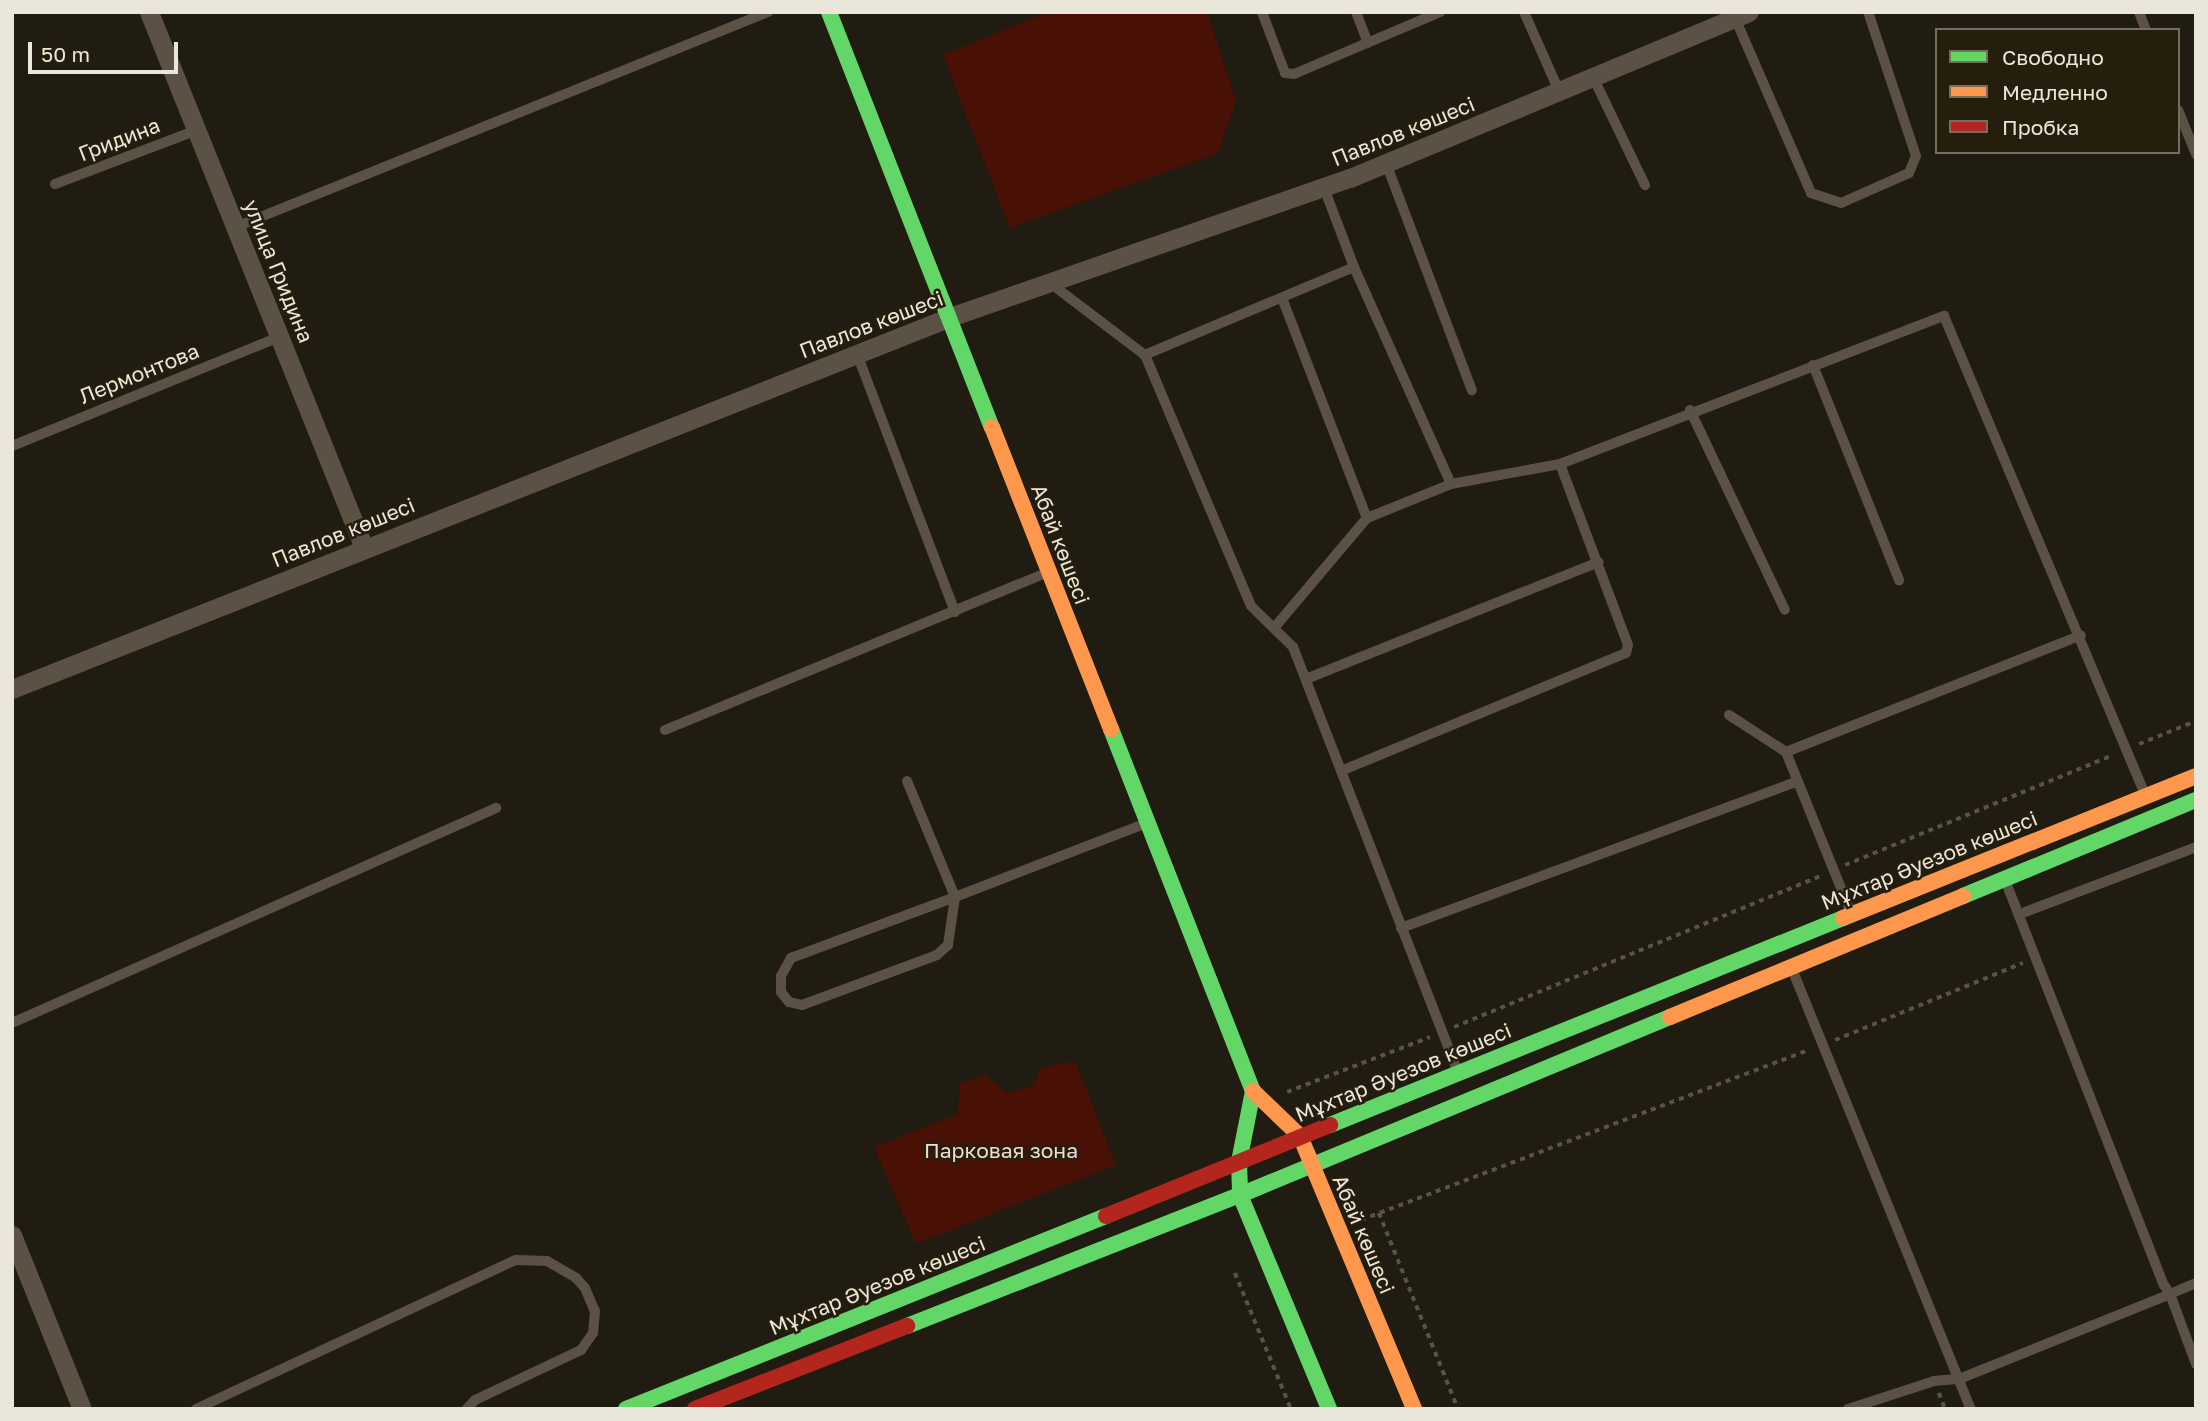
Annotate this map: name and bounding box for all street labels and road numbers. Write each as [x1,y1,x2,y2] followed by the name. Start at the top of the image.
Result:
[1328,91,1478,171] street label: Павлов көшесі
[75,112,163,166] street label: Гридина
[239,196,319,346] street label: улица Гридина
[796,285,946,363] street label: Павлов көшесі
[75,338,203,408] street label: Лермонтова
[1027,480,1095,608] street label: Абай көшесі
[268,492,418,572] street label: Павлов көшесі
[1817,805,2041,915] street label: Мұхтар Әуезов көшесі
[1291,1017,1515,1127] street label: Мұхтар Әуезов көшесі
[1328,1171,1400,1297] street label: Абай көшесі
[765,1230,989,1340] street label: Мұхтар Әуезов көшесі

